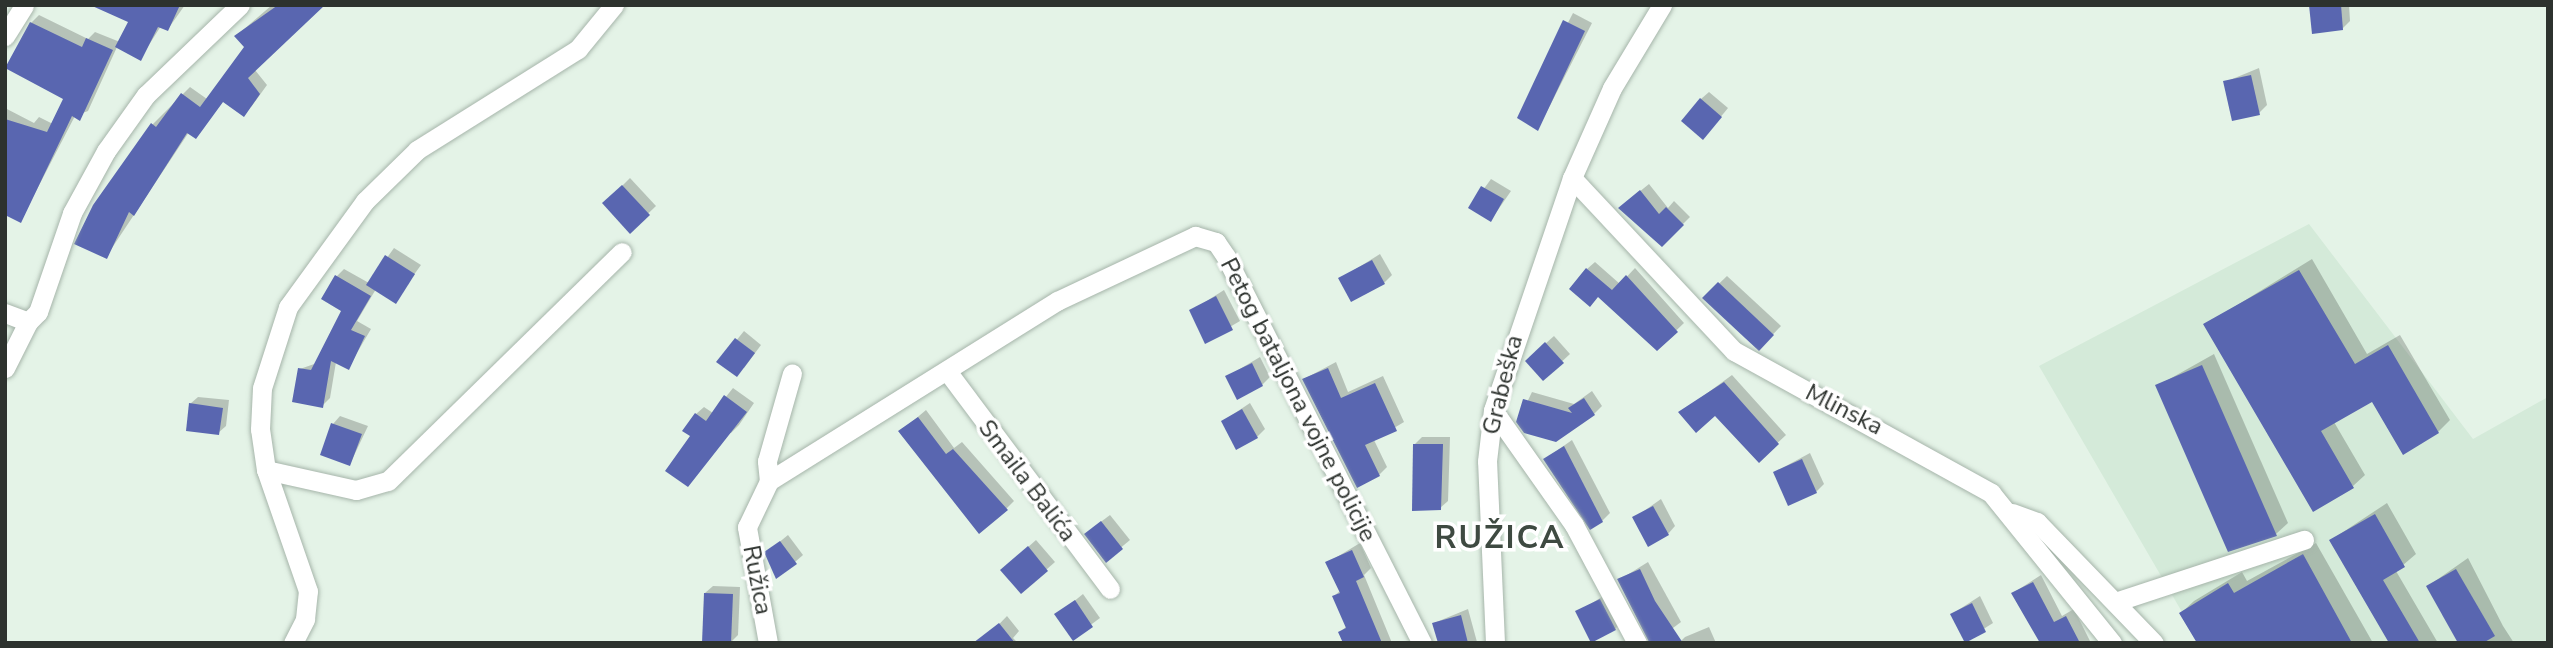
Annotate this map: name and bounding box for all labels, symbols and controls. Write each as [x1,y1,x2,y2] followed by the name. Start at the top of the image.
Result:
[1214,253,1382,547] street label: Petog bataljona vojne policije
[1477,332,1529,438] street label: Grabeška
[1801,378,1887,442] street label: Mlinska
[972,414,1082,548] street label: Smaila Balića
[1435,519,1565,557] district label: RUŽICA
[736,543,778,617] street label: Ružica

